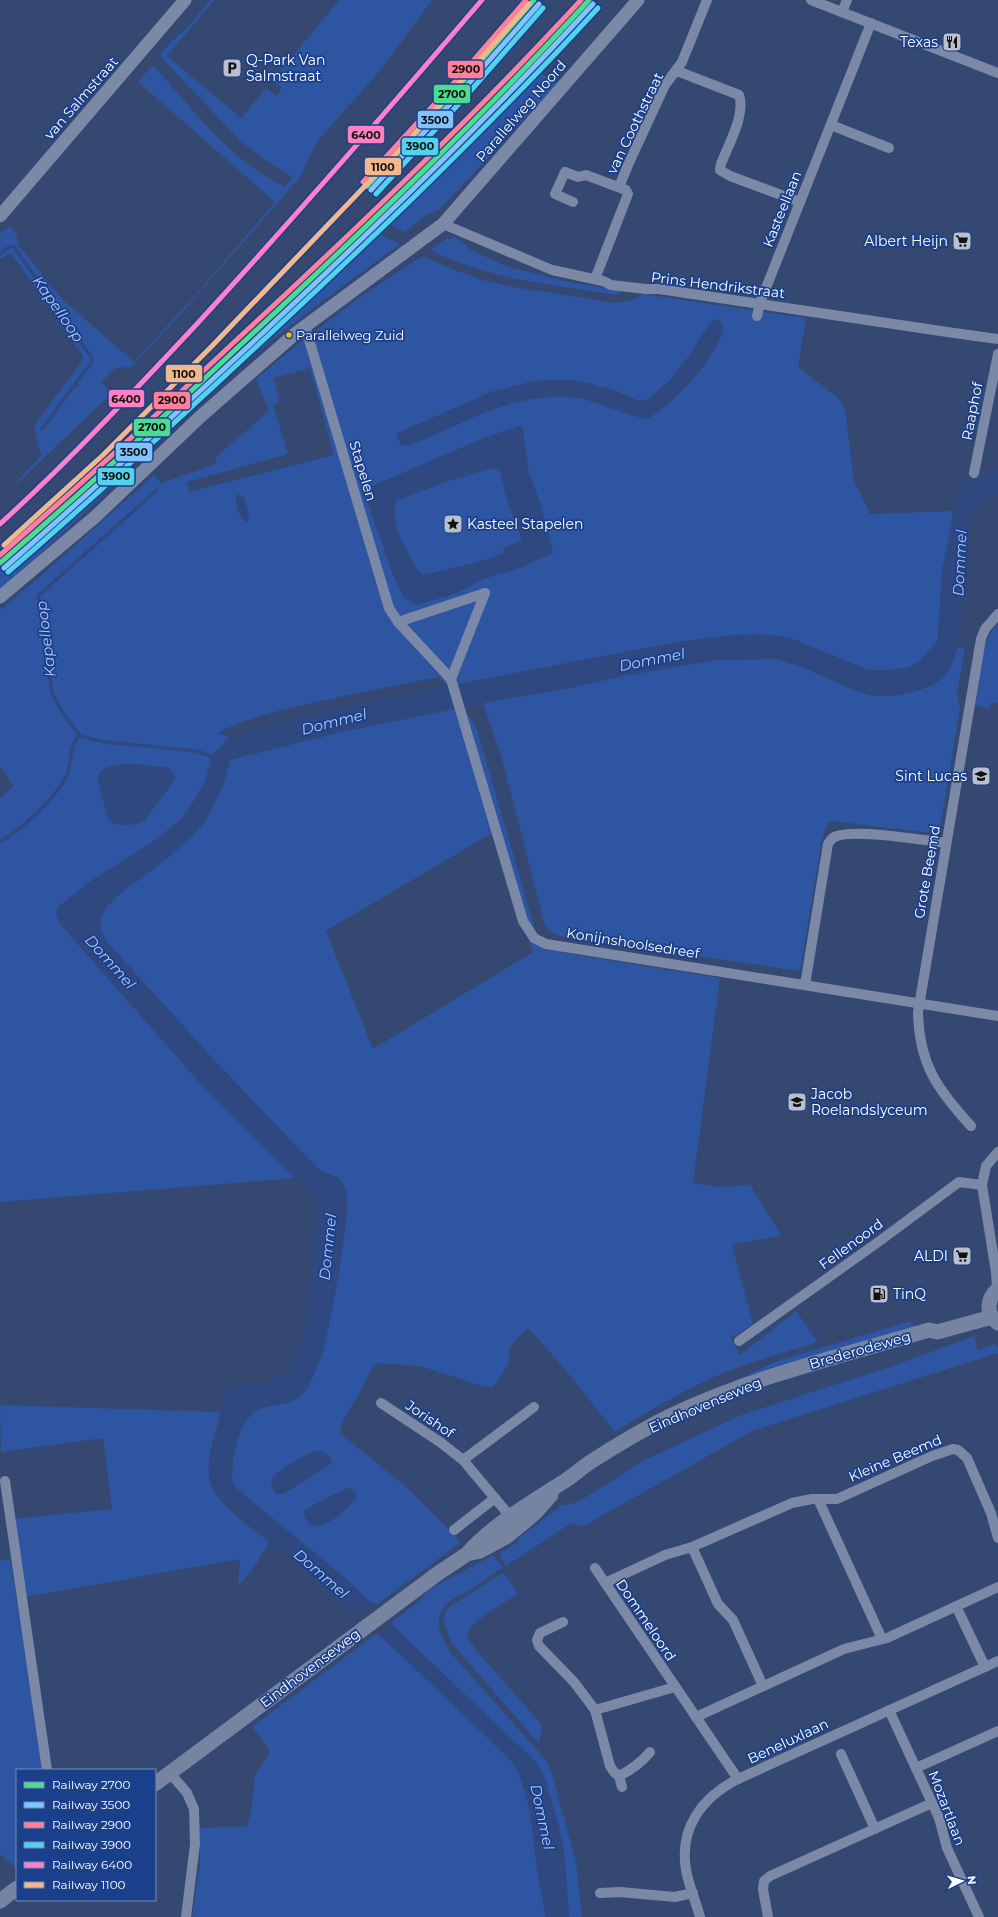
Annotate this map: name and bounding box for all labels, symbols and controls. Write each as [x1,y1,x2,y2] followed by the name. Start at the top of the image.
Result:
[941,31,963,53] restaurant icon: Texas
[900,33,938,51] place label: Texas
[246,51,326,85] place label: Q-Park Van Salmstraat
[40,53,122,143] street label: van Salmstraat
[472,56,570,166] street label: Parallelweg Noord
[221,57,243,79] parking icon: Q-Park Van Salmstraat
[447,60,484,79] line badge: 2900
[452,62,481,76] text: 2900
[603,69,668,177] street label: van Coothstraat
[433,84,471,104] line badge: 2700
[438,87,467,101] text: 2700
[417,110,454,129] line badge: 3500
[420,113,449,127] text: 3500
[347,125,385,144] line badge: 6400
[351,128,381,142] text: 6400
[401,137,439,156] line badge: 3900
[405,139,435,153] text: 3900
[364,157,402,176] line badge: 1100
[371,160,395,174] text: 1100
[759,168,805,250] street label: Kasteellaan
[951,230,973,252] supermarket icon: Albert Heijn
[864,232,948,250] place label: Albert Heijn
[650,268,786,302] street label: Prins Hendrikstraat
[29,272,88,346] water label: Kapelloop
[296,327,404,343] place label: Parallelweg Zuid
[284,330,294,340] marker: Parallelweg Zuid
[165,364,203,383] line badge: 1100
[172,367,196,381] text: 1100
[958,379,987,442] street label: Raaphof
[108,389,145,408] line badge: 6400
[153,391,191,410] line badge: 2900
[111,392,141,406] text: 6400
[158,393,187,407] text: 2900
[133,418,171,437] line badge: 2700
[138,420,167,434] text: 2700
[345,439,381,503] street label: Stapelen
[115,442,153,462] line badge: 3500
[119,445,148,459] text: 3500
[97,467,135,486] line badge: 3900
[101,469,131,483] text: 3900
[442,513,464,535] place icon: Kasteel Stapelen
[467,515,584,533] place label: Kasteel Stapelen
[948,529,971,597] water label: Dommel
[31,600,60,678] water label: Kapelloop
[617,644,686,675] water label: Dommel
[299,704,369,739] water label: Dommel
[970,765,992,787] school or university icon: Sint Lucas
[895,767,967,785] place label: Sint Lucas
[910,824,944,920] street label: Grote Beemd
[565,924,702,963] street label: Konijnshoolsedreef
[81,931,140,993] water label: Dommel
[810,1085,928,1119] place label: Jacob Roelandslyceum
[786,1091,808,1113] school or university icon: Jacob Roelandslyceum
[315,1213,340,1281] water label: Dommel
[815,1215,887,1273] street label: Fellenoord
[951,1245,973,1267] supermarket icon: ALDI
[914,1247,948,1265] place label: ALDI
[868,1283,890,1305] fuel station icon: TinQ
[893,1285,926,1303] place label: TinQ
[807,1327,913,1373] street label: Brederodeweg
[646,1373,764,1437] street label: Eindhovenseweg
[401,1396,459,1443] street label: Jorishof
[846,1430,944,1486] street label: Kleine Beemd
[290,1545,353,1603] water label: Dommel
[612,1576,680,1664] street label: Dommeloord
[256,1624,364,1712] street label: Eindhovenseweg
[745,1714,831,1768] street label: Beneluxlaan
[924,1768,970,1848] street label: Mozartlaan
[16,1769,156,1901] legend
[52,1777,131,1792] text: Railway 2700
[526,1782,559,1852] water label: Dommel
[52,1797,130,1812] text: Railway 3500
[52,1817,131,1832] text: Railway 2900
[52,1837,131,1852] text: Railway 3900
[52,1857,132,1872] text: Railway 6400
[942,1861,982,1901] north arrow
[965,1875,979,1885] text: N
[52,1877,126,1892] text: Railway 1100

